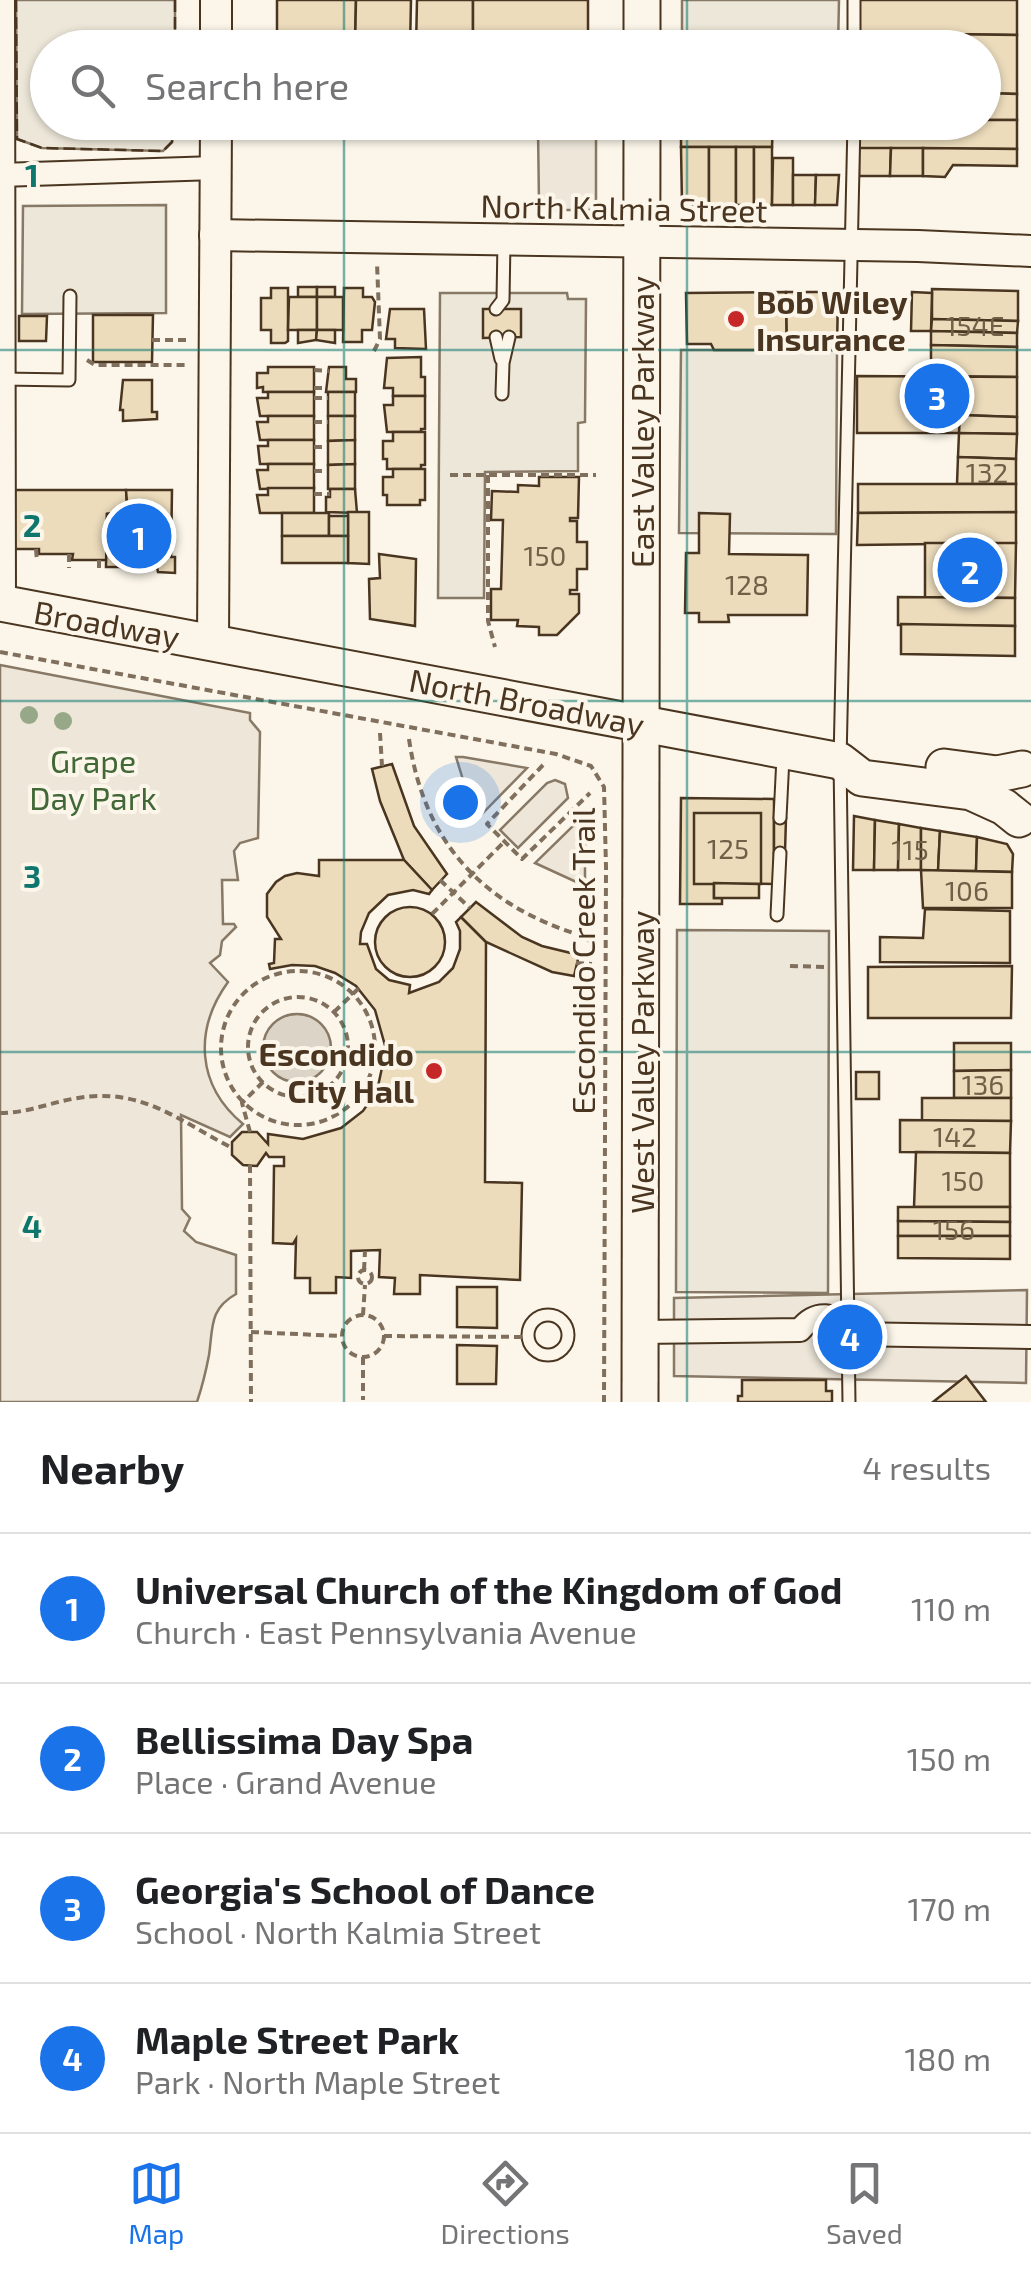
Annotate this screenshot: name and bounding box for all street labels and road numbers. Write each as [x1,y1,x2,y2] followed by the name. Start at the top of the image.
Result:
[480,185,768,229] street label: North Kalmia Street
[622,276,660,568] street label: East Valley Parkway
[31,592,183,654] street label: Broadway
[406,660,648,742] street label: North Broadway
[563,807,601,1115] street label: Escondido Creek Trail
[622,910,660,1214] street label: West Valley Parkway

